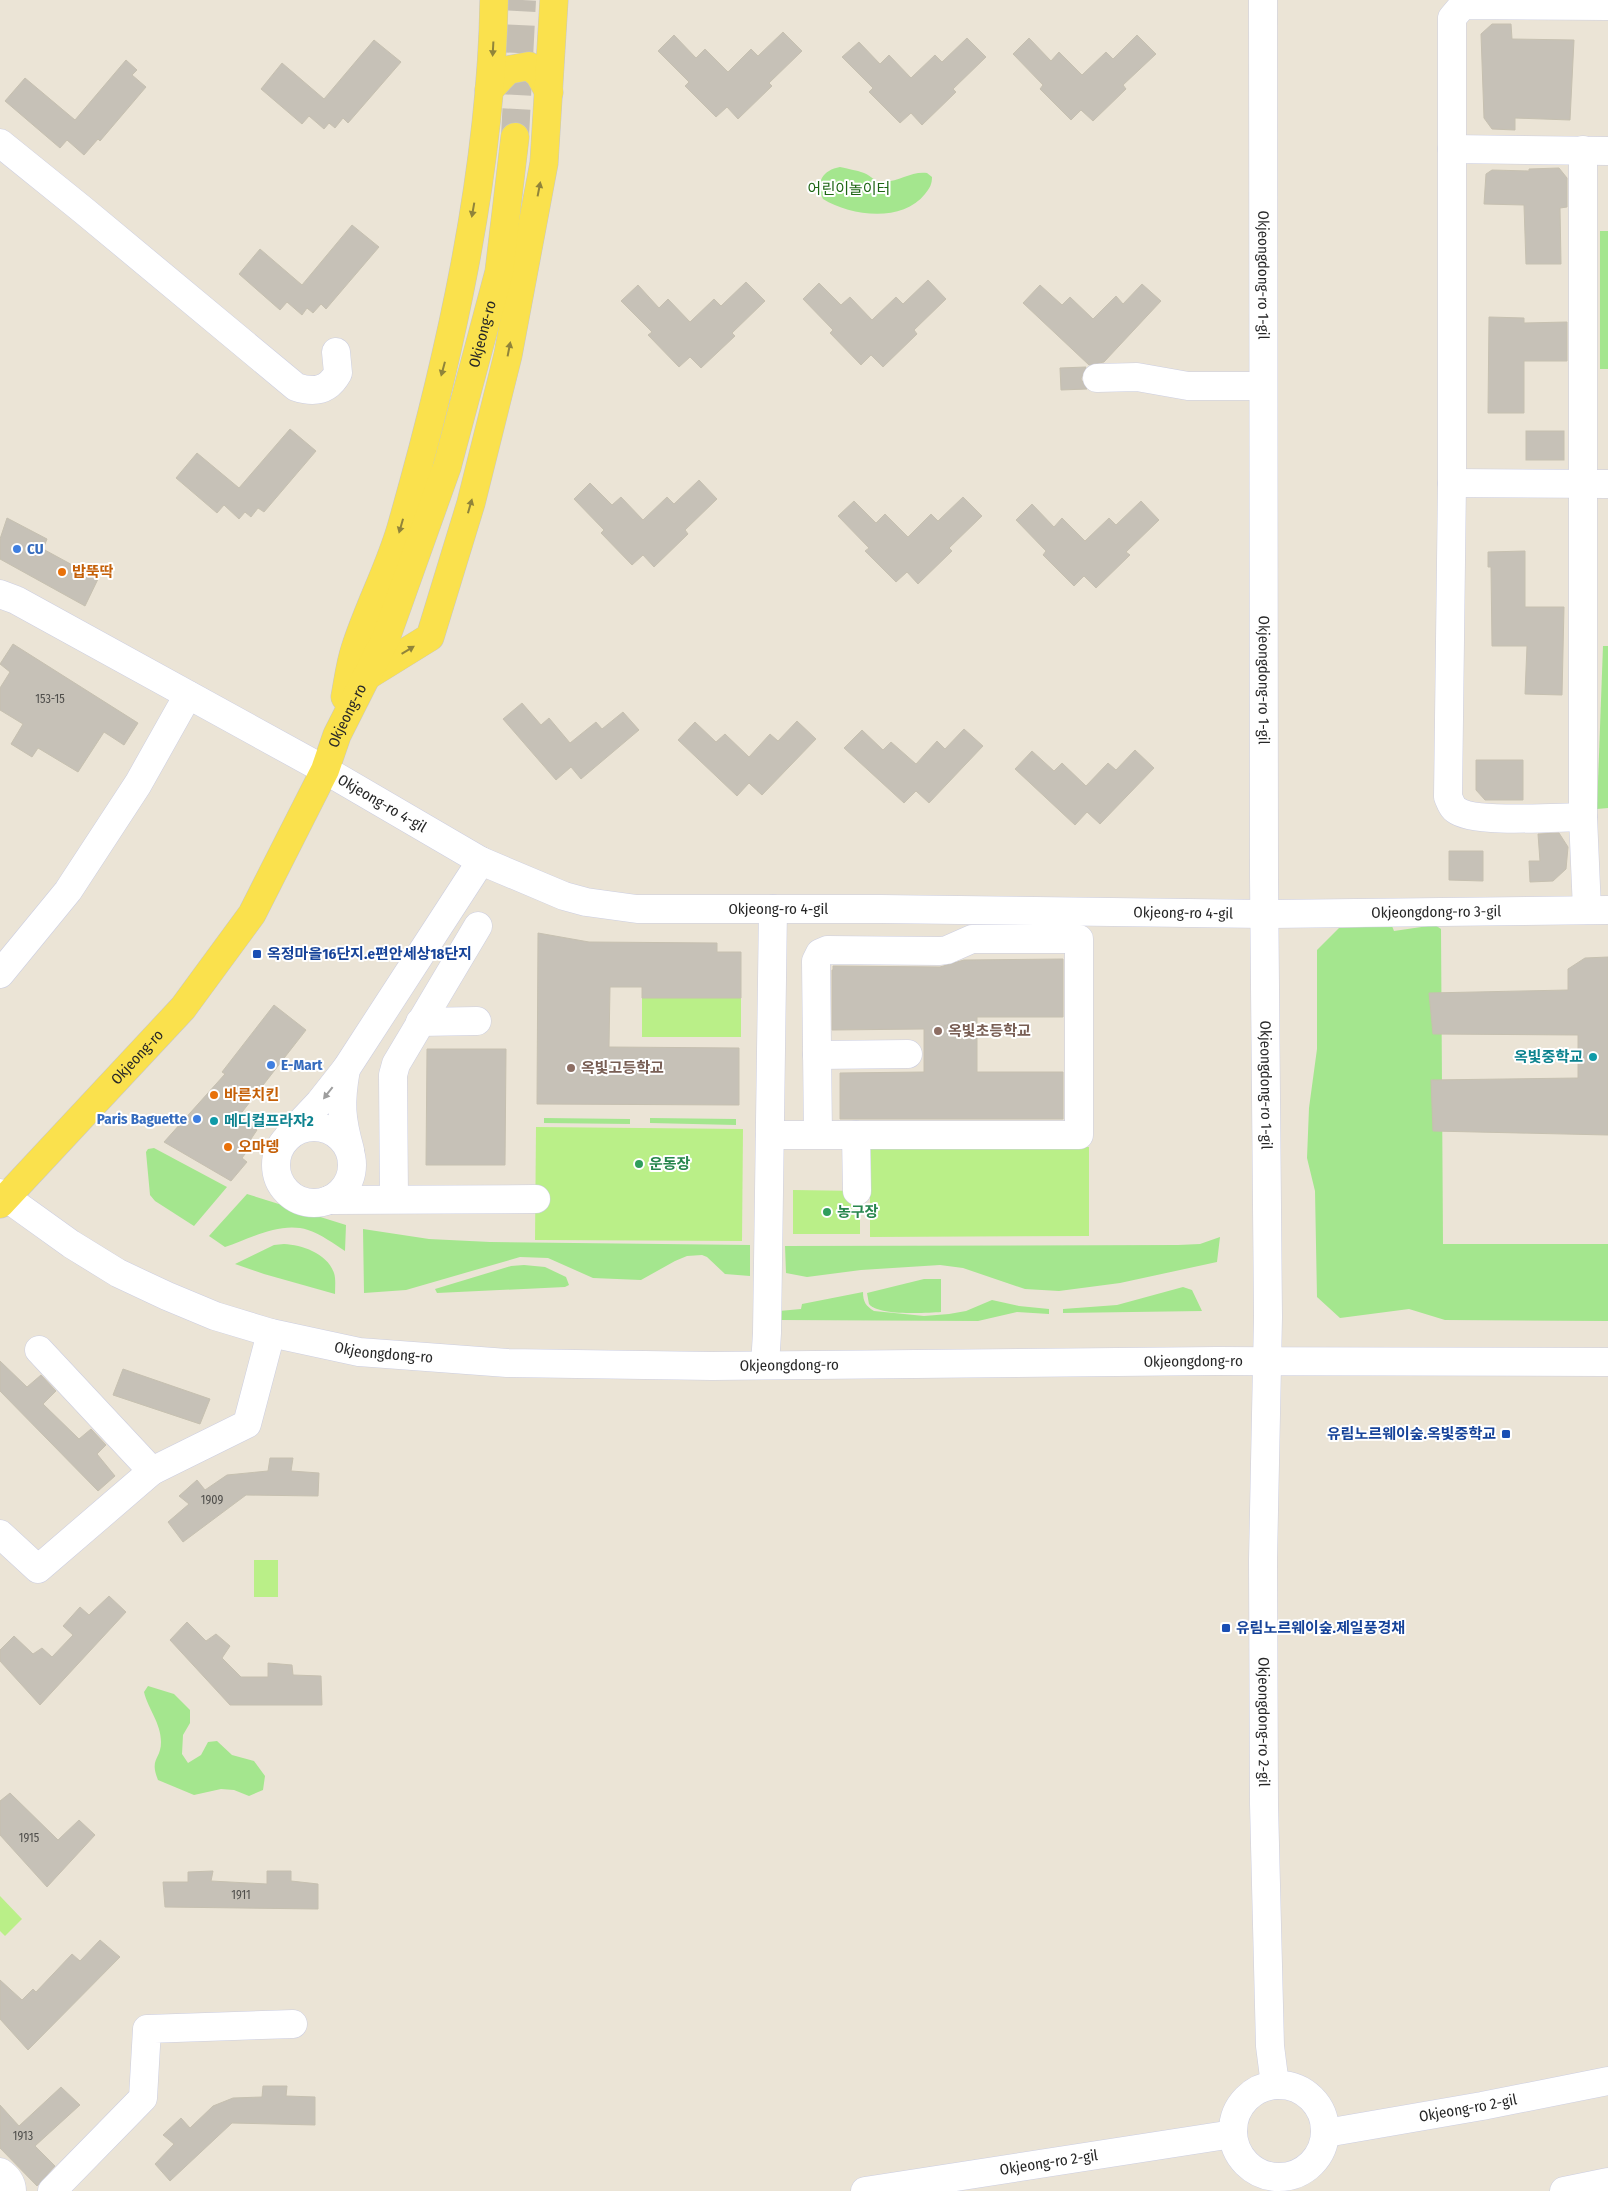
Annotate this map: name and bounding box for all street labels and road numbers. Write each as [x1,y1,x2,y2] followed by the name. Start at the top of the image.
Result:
[1254,210,1272,340] street label: Okjeongdong-ro 1-gil
[465,299,500,370] street label: Okjeong-ro
[1255,615,1273,745] street label: Okjeongdong-ro 1-gil
[324,681,370,750] street label: Okjeong-ro
[335,770,430,836] street label: Okjeong-ro 4-gil
[728,900,828,918] street label: Okjeong-ro 4-gil
[1371,902,1501,922] street label: Okjeongdong-ro 3-gil
[1133,903,1233,923] street label: Okjeong-ro 4-gil
[1256,1020,1275,1150] street label: Okjeongdong-ro 1-gil
[107,1026,167,1088] street label: Okjeong-ro
[333,1338,434,1366] street label: Okjeongdong-ro
[1144,1352,1243,1371] street label: Okjeongdong-ro
[740,1356,839,1375] street label: Okjeongdong-ro
[1254,1657,1273,1787] street label: Okjeongdong-ro 2-gil
[1418,2090,1518,2126] street label: Okjeong-ro 2-gil
[998,2146,1099,2179] street label: Okjeong-ro 2-gil

